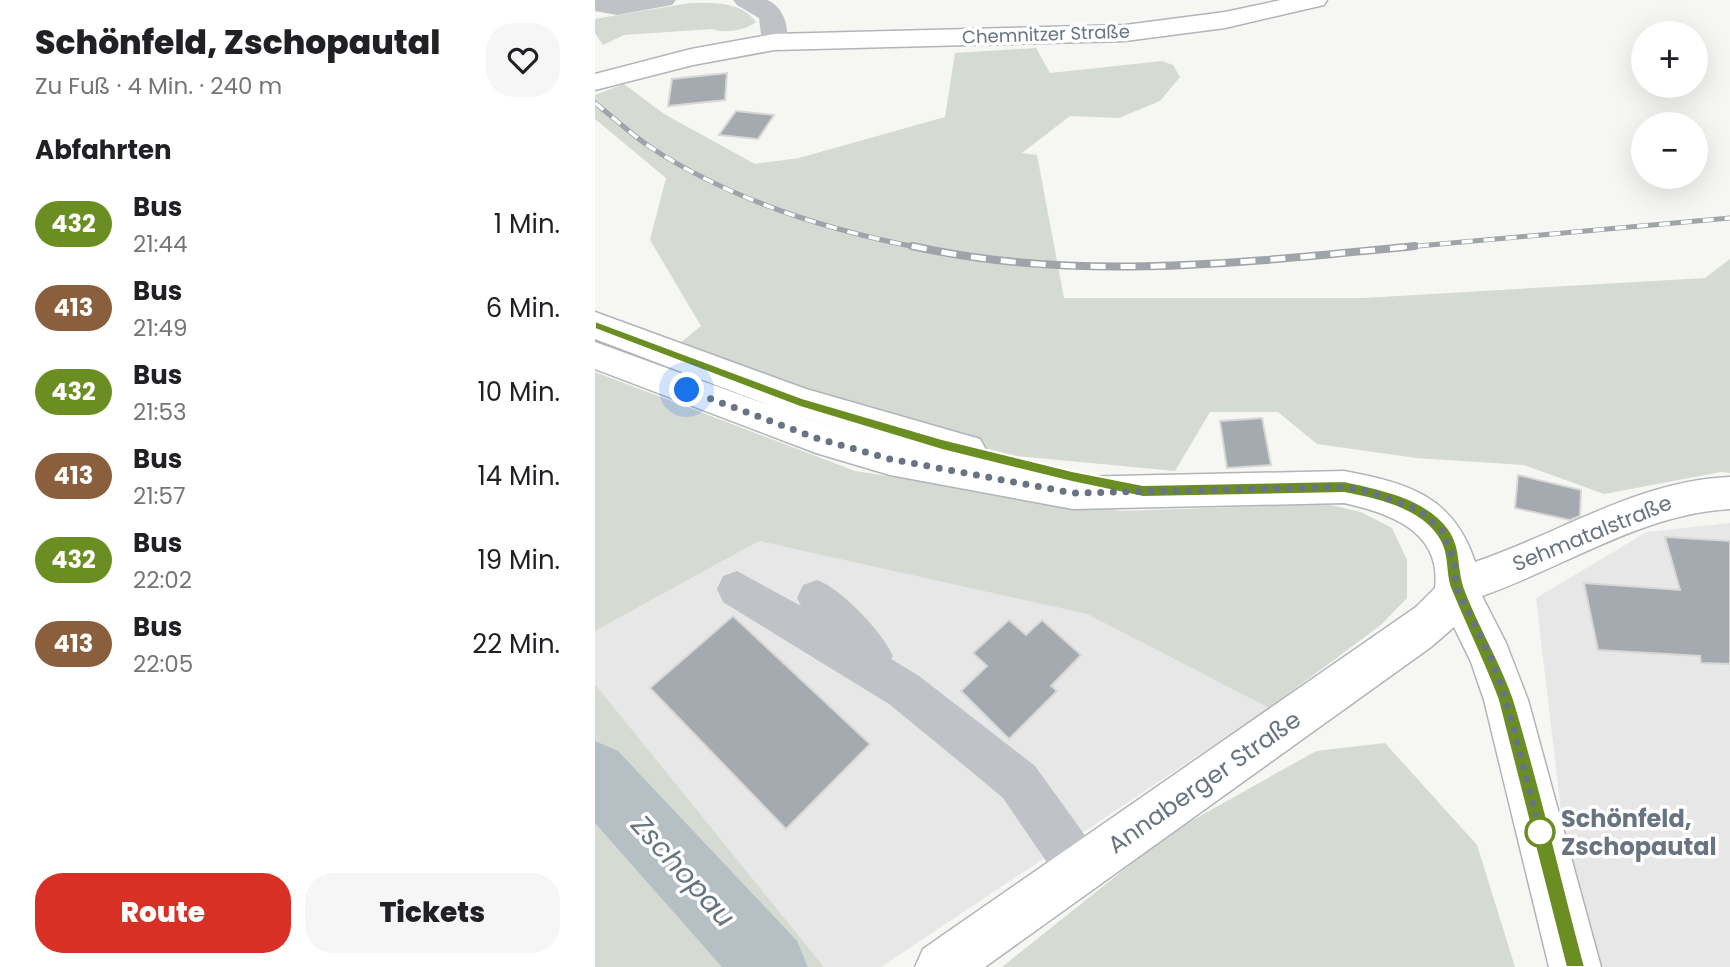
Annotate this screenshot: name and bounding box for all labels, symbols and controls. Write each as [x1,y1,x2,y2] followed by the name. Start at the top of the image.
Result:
[35,19,440,66] text: Schönfeld, Zschopautal
[962,19,1130,49] street label: Chemnitzer Straße
[1631,21,1708,189] map controls
[1631,21,1708,98] button: +
[486,23,560,97] button: heart
[35,70,282,102] text: Zu Fuß · 4 Min. · 240 m
[1631,112,1708,189] button: −
[35,132,172,168] text: Abfahrten
[133,189,182,225] text: Bus
[494,206,560,242] text: 1 Min.
[51,207,96,240] text: 432
[133,228,187,260] text: 21:44
[133,273,182,309] text: Bus
[486,290,560,326] text: 6 Min.
[54,291,93,324] text: 413
[133,312,187,344] text: 21:49
[133,357,182,393] text: Bus
[669,372,704,407] your location
[478,374,560,410] text: 10 Min.
[51,375,96,408] text: 432
[133,396,186,428] text: 21:53
[133,441,182,477] text: Bus
[478,458,560,494] text: 14 Min.
[54,459,93,492] text: 413
[133,480,186,512] text: 21:57
[1508,488,1676,578] street label: Sehmatalstraße
[133,525,182,561] text: Bus
[477,542,560,578] text: 19 Min.
[51,543,96,576] text: 432
[133,564,192,596] text: 22:02
[133,609,182,645] text: Bus
[472,626,560,662] text: 22 Min.
[54,627,93,660] text: 413
[133,648,193,680] text: 22:05
[1101,703,1307,861] street label: Annaberger Straße
[1561,802,1717,863] place label: Schönfeld, Zschopautal
[622,806,744,936] water label: Zschopau
[1525,817,1555,847] marker: Schönfeld, Zschopautal
[35,873,291,953] button: Route
[305,873,560,953] button: Tickets

